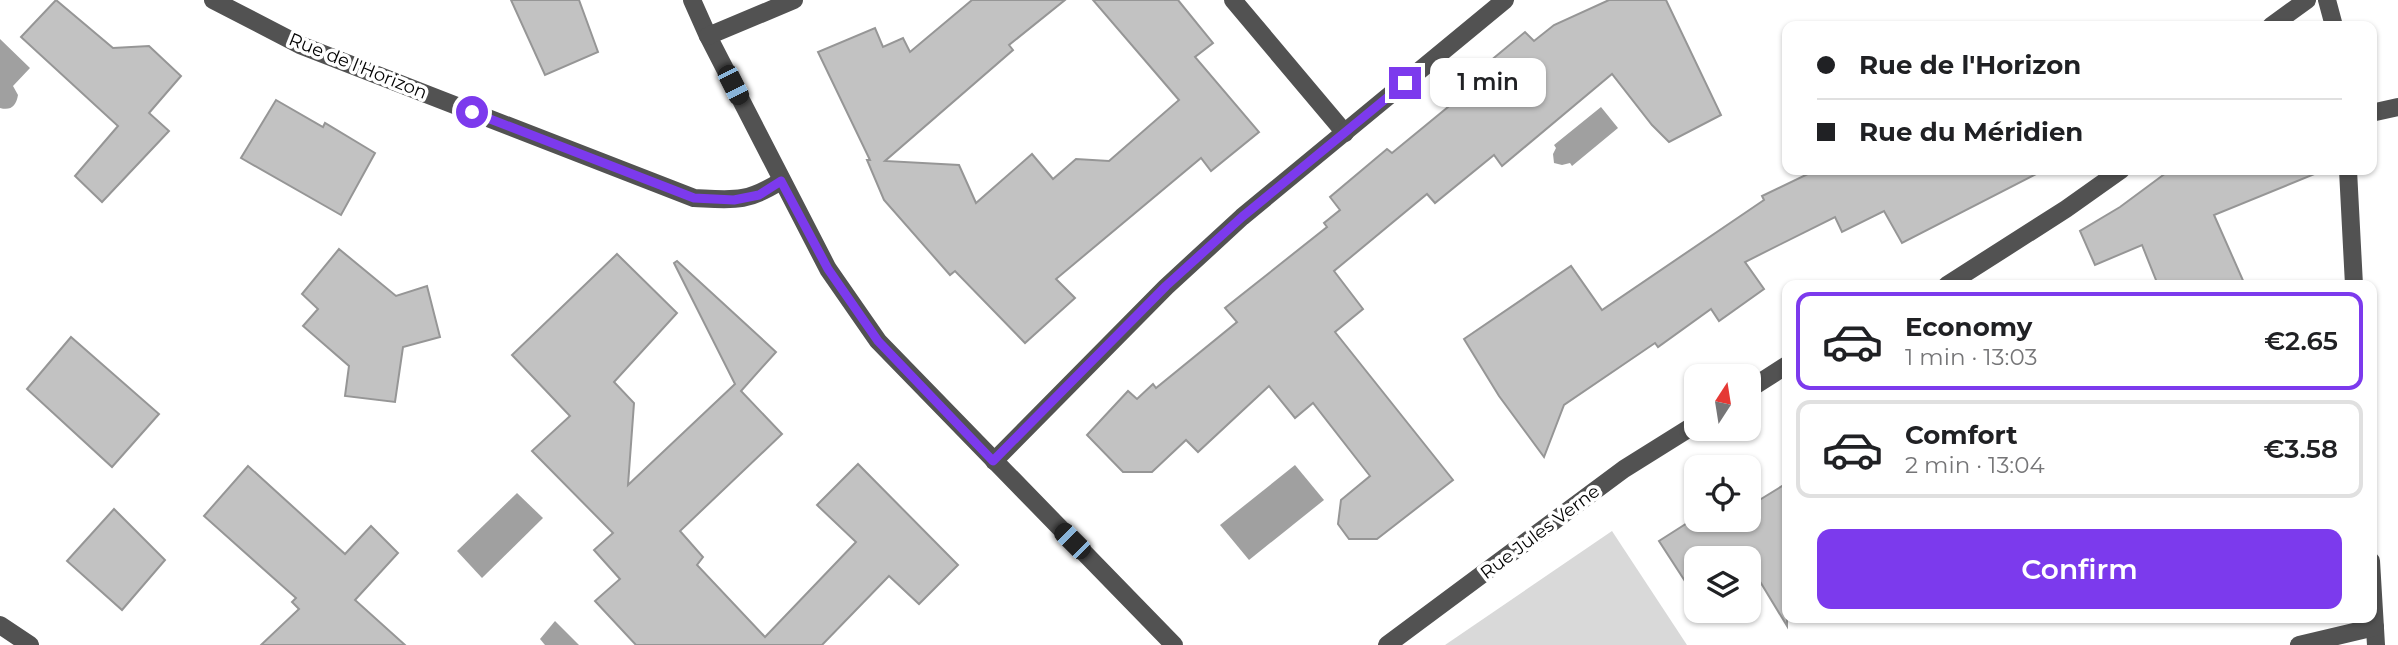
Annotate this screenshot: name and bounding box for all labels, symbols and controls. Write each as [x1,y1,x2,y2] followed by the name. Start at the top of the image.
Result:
[286,28,430,104] street label: Rue de l'Horizon
[1859,49,2081,81] text: Rue de l'Horizon
[1430,58,1545,108] callout: 1 min
[715,62,752,108] car
[1389,67,1421,99] route end
[1457,68,1519,96] text: 1 min
[456,96,488,128] route start
[1859,116,2083,148] text: Rue du Méridien
[1821,310,1884,373] icon: car
[1905,311,2032,343] text: Economy
[2264,325,2338,357] text: €2.65
[1905,343,2037,371] text: 1 min · 13:03
[1684,364,1760,441] north arrow
[1684,364,1761,623] map controls
[1821,418,1884,481] icon: car
[1905,419,2017,451] text: Comfort
[2263,433,2338,465] text: €3.58
[1905,451,2045,479] text: 2 min · 13:04
[1684,455,1761,532] button: locate
[1476,480,1604,584] street label: Rue Jules Verne
[1050,519,1095,563] car
[1817,529,2342,609] button: Confirm
[1684,546,1761,623] button: layers

